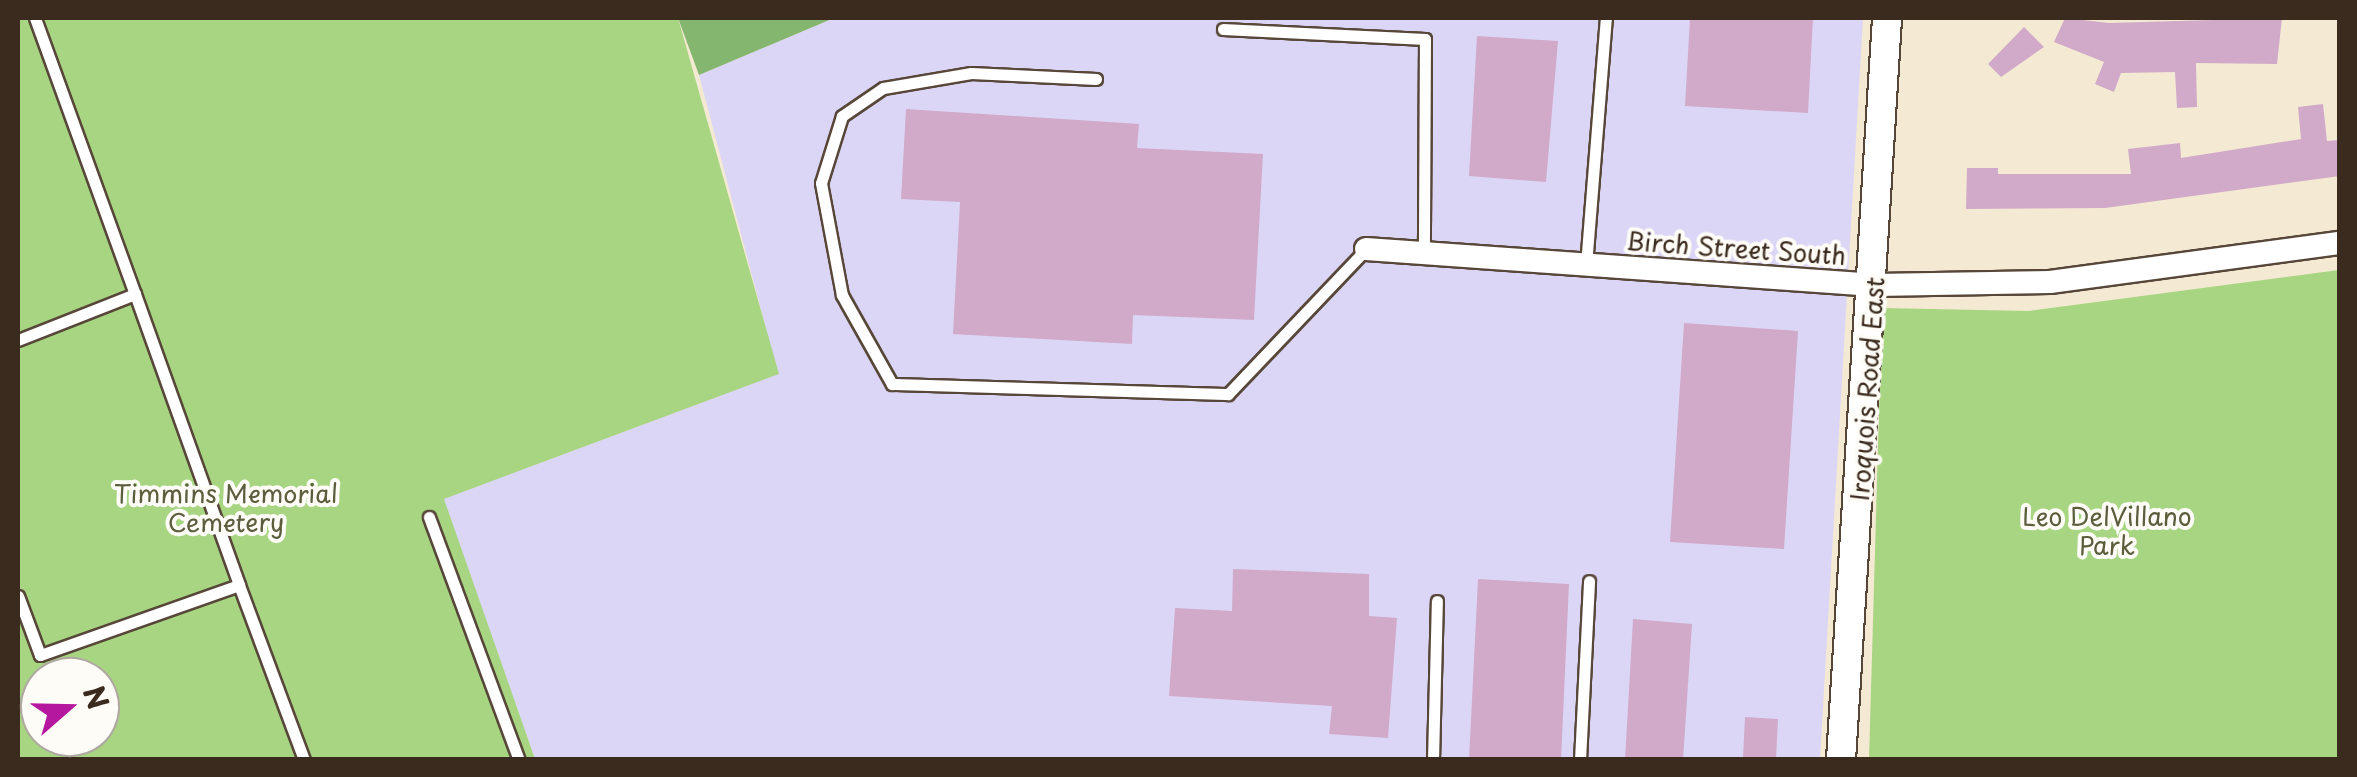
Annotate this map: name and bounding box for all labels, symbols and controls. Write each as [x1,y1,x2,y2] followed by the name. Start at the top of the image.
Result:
[1623,225,1849,271] street label: Birch Street South
[1844,277,1890,501] street label: Iroquois Road East
[113,479,339,538] park label: Timmins Memorial Cemetery
[2021,502,2193,561] park label: Leo DelVillano Park
[20,657,120,757] north arrow
[73,679,121,715] text: N

